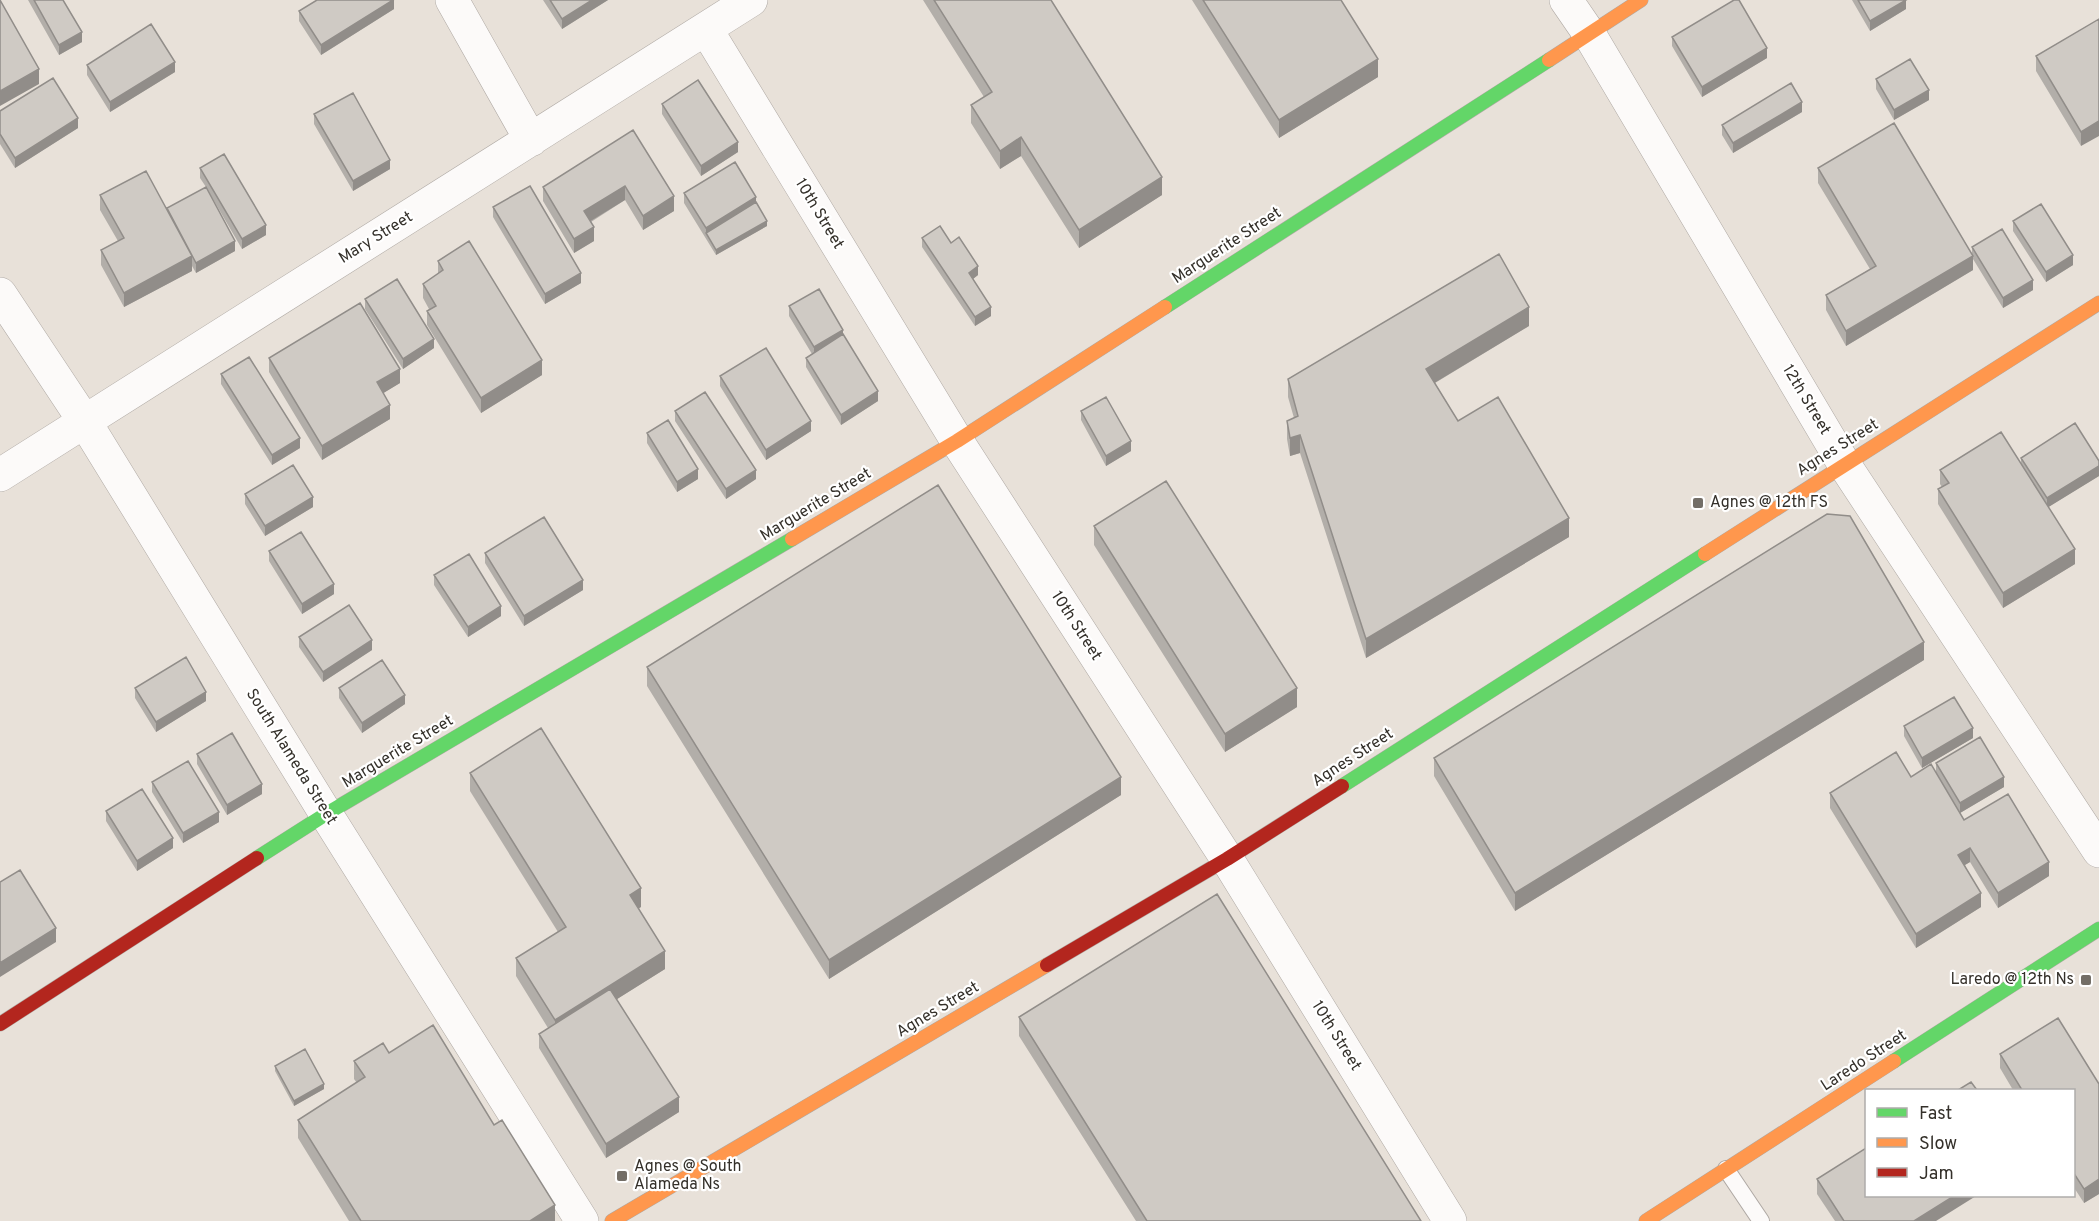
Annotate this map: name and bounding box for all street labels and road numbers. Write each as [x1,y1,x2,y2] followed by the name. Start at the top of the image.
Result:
[790,175,848,253] street label: 10th Street
[1169,203,1285,289] street label: Marguerite Street
[335,207,417,269] street label: Mary Street
[1777,361,1835,439] street label: 12th Street
[1793,415,1883,481] street label: Agnes Street
[757,464,875,546] street label: Marguerite Street
[1046,588,1106,664] street label: 10th Street
[241,685,341,829] street label: South Alameda Street
[339,711,457,793] street label: Marguerite Street
[1309,724,1397,792] street label: Agnes Street
[893,978,983,1042] street label: Agnes Street
[1307,997,1365,1075] street label: 10th Street
[1817,1026,1911,1096] street label: Laredo Street

